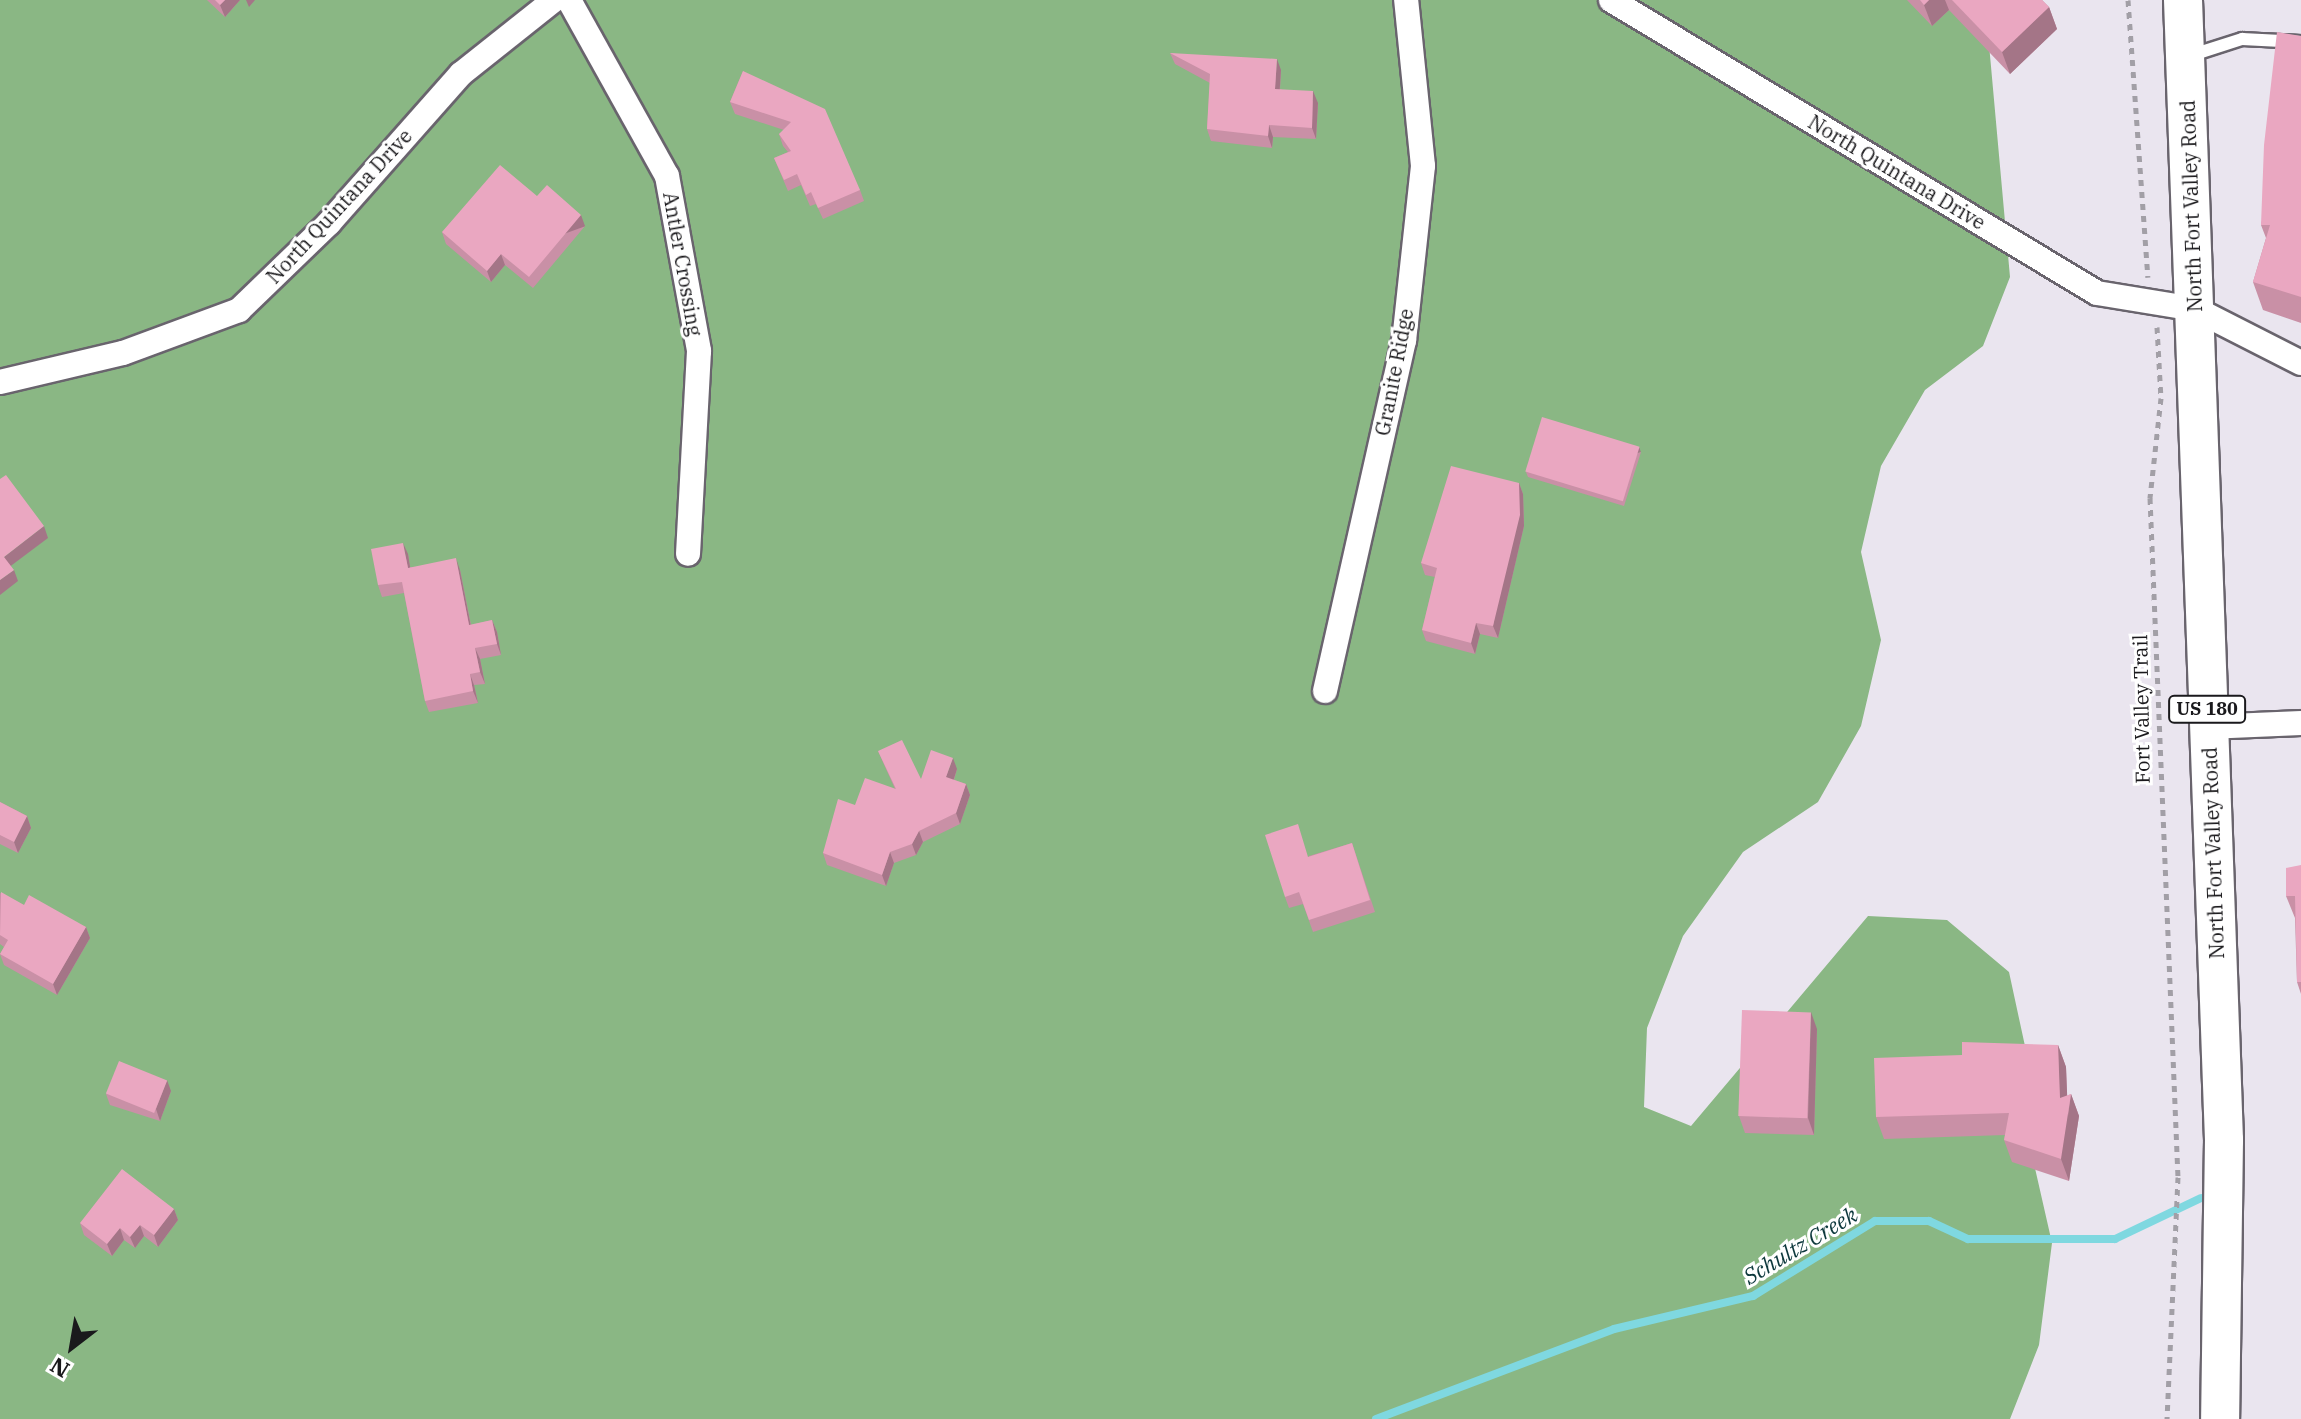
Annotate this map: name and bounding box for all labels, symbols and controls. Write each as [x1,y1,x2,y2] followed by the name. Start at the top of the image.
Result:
[2175,100,2207,312] street label: North Fort Valley Road
[1804,110,1990,234] street label: North Quintana Drive
[261,124,417,288] street label: North Quintana Drive
[659,190,707,338] street label: Antler Crossing
[1370,306,1418,438] street label: Granite Ridge
[2128,634,2154,784] street label: Fort Valley Trail
[2167,695,2247,723] road number: US 180
[2197,747,2229,959] street label: North Fort Valley Road
[1738,1201,1862,1289] water label: Schultz Creek
[32,1307,112,1387] north arrow
[44,1351,74,1385] text: N

